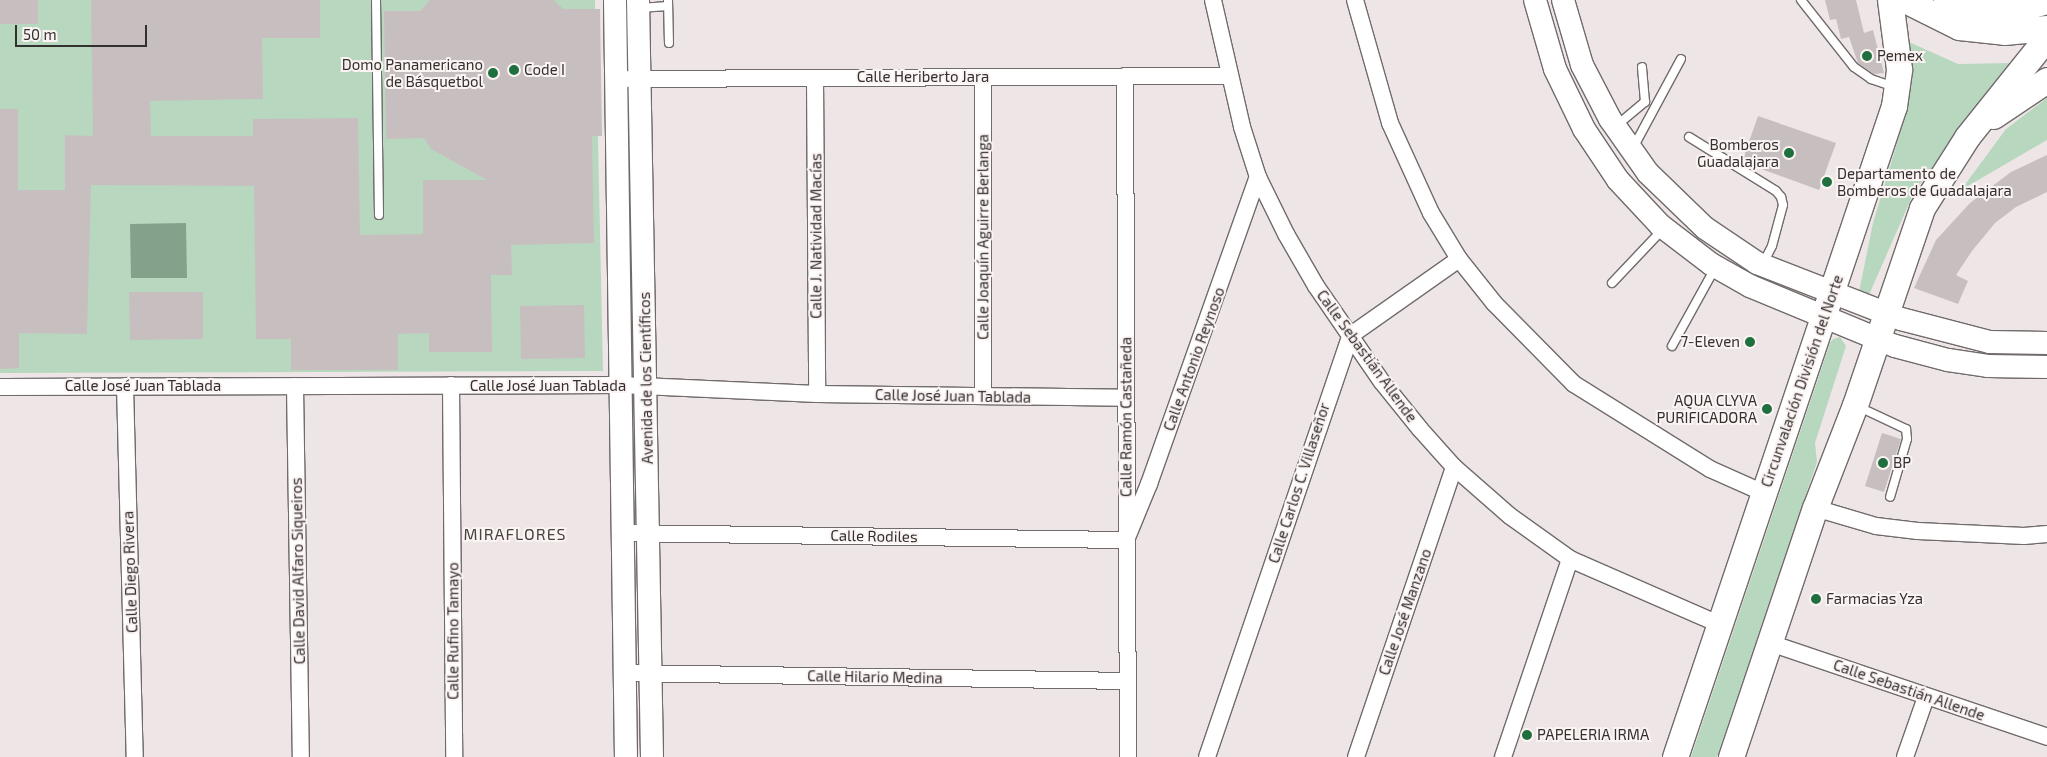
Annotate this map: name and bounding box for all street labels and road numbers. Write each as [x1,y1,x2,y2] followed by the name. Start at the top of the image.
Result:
[857,68,989,86] street label: Calle Heriberto Jara
[974,134,992,340] street label: Calle Joaquín Aguirre Berlanga
[807,153,825,319] street label: Calle J. Natividad Macías
[1757,272,1847,490] street label: Circunvalación División del Norte
[1160,284,1228,434] street label: Calle Antonio Reynoso
[1313,286,1421,426] street label: Calle Sebastián Allende
[635,292,657,464] street label: Avenida de los Científicos
[1117,337,1135,497] street label: Calle Ramón Castañeda
[64,377,222,395] street label: Calle José Juan Tablada
[469,377,627,395] street label: Calle José Juan Tablada
[874,386,1032,406] street label: Calle José Juan Tablada
[1264,400,1334,566] street label: Calle Carlos C. Villaseñor
[287,477,309,665] street label: Calle David Alfaro Siqueiros
[119,511,141,633] street label: Calle Diego Rivera
[830,526,918,546] street label: Calle Rodiles
[1375,546,1435,678] street label: Calle José Manzano
[444,562,462,700] street label: Calle Rufino Tamayo
[1831,656,1987,724] street label: Calle Sebastián Allende
[807,667,943,687] street label: Calle Hilario Medina

